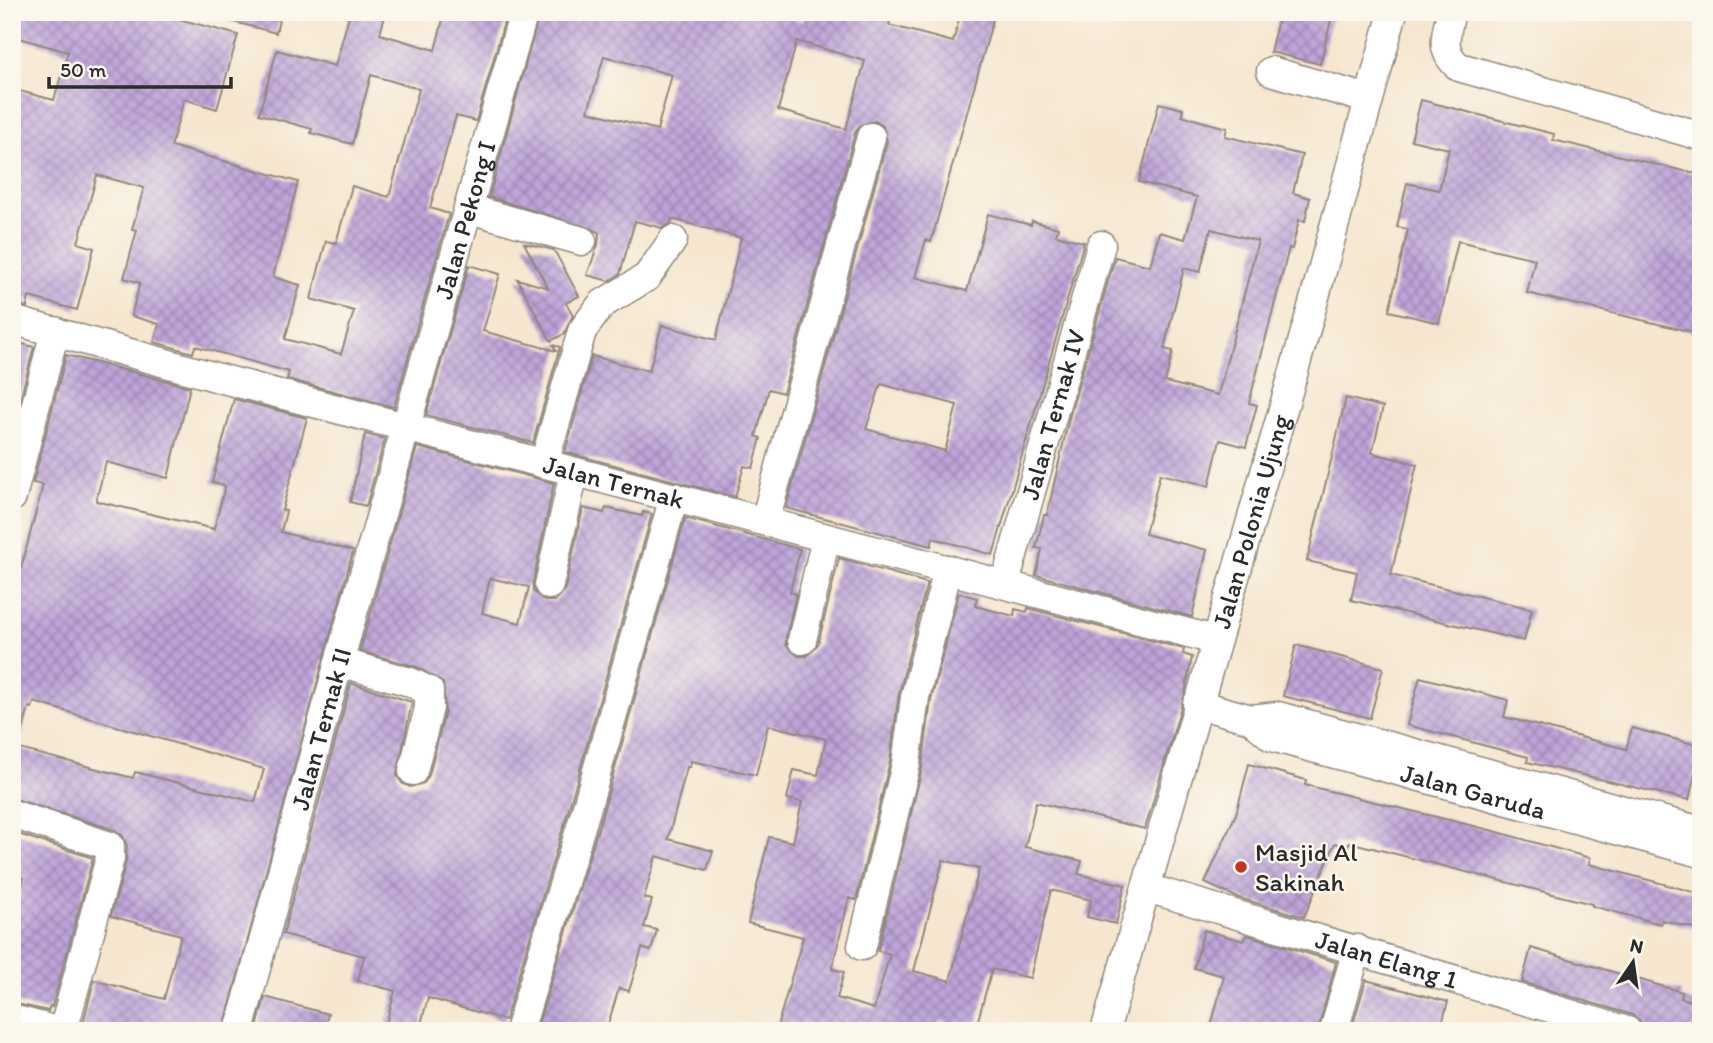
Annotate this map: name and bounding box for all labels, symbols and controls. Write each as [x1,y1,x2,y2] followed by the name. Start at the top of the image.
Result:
[49,46,231,90] scale bar
[60,57,107,82] text: 50 m
[427,137,503,303] street label: Jalan Pekong I
[1013,326,1092,503] street label: Jalan Ternak IV
[1205,410,1297,632] street label: Jalan Polonia Ujung
[540,448,688,516] street label: Jalan Ternak
[284,644,358,814] street label: Jalan Ternak II
[1397,757,1549,826] street label: Jalan Garuda
[1255,836,1358,898] place label: Masjid Al Sakinah
[1233,859,1249,875] marker: Masjid Al Sakinah
[1312,923,1461,996] street label: Jalan Elang 1
[1598,928,1668,998] north arrow
[1628,933,1646,959] text: N

